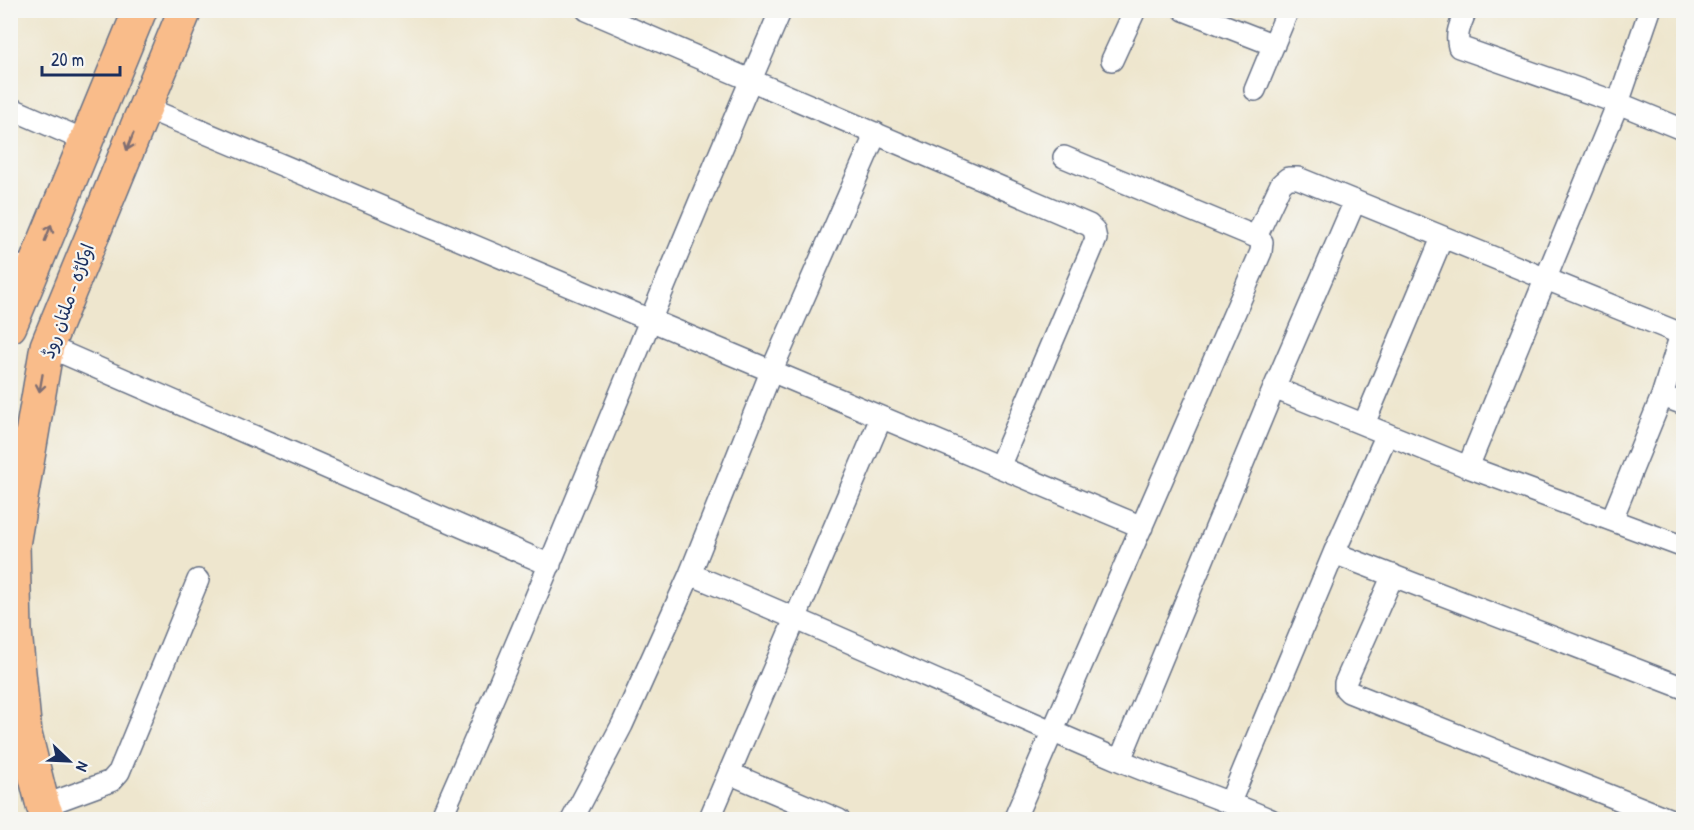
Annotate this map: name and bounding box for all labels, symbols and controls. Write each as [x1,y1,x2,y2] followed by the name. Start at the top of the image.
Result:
[42,39,120,77] scale bar
[51,47,84,72] text: 20 m
[124,132,135,151] one-way arrow
[43,224,54,243] one-way arrow
[35,240,100,362] street label: اوکاڑہ - ملتان روڈ
[35,373,46,393] one-way arrow
[39,731,99,791] north arrow
[71,759,95,776] text: N

